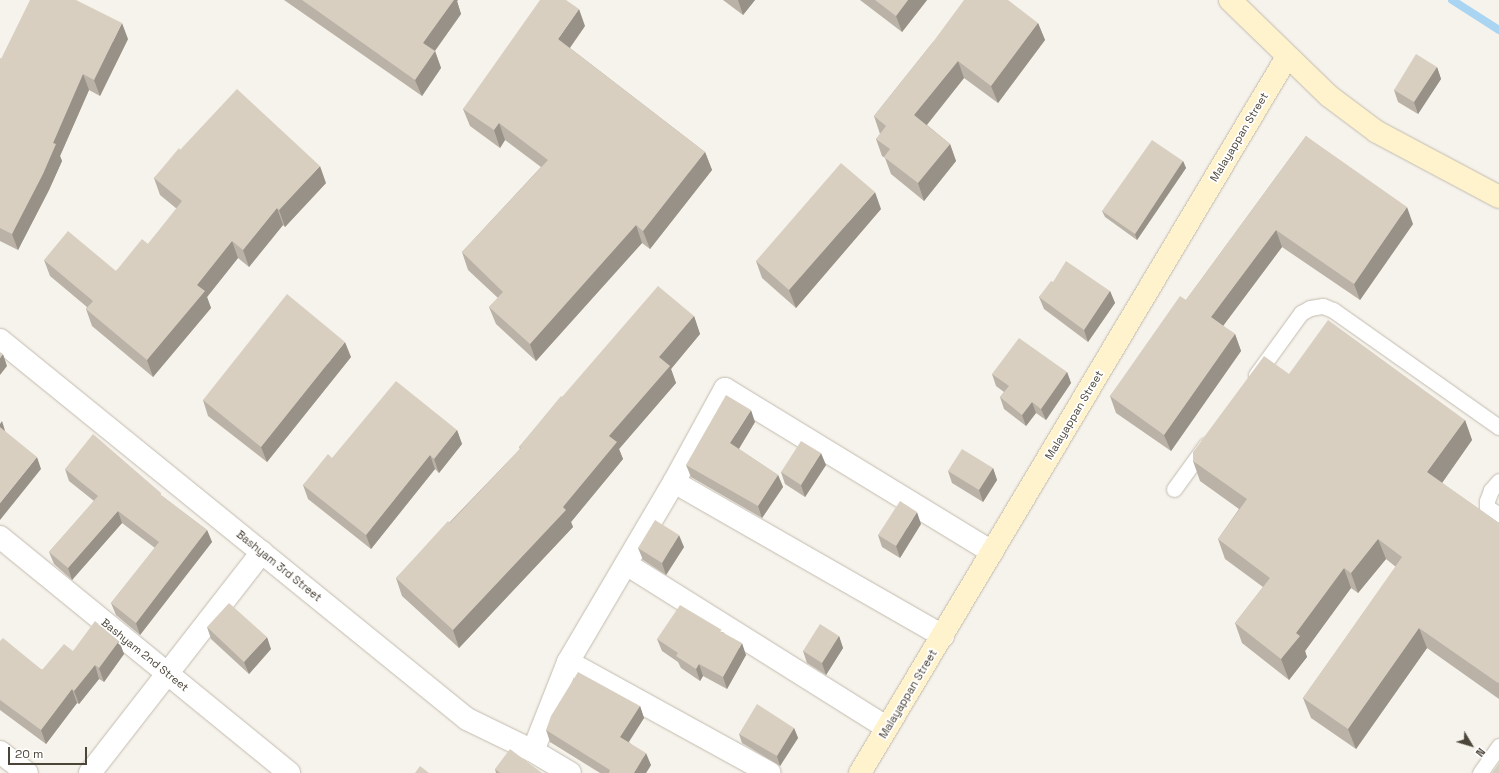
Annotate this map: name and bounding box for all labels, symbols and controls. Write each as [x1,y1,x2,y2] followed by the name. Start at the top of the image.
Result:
[1207,90,1271,184] street label: Malayappan Street
[1042,368,1106,462] street label: Malayappan Street
[234,528,324,604] street label: Bashyam 3rd Street
[99,616,191,694] street label: Bashyam 2nd Street
[876,647,940,741] street label: Malayappan Street
[1451,725,1491,765] north arrow
[10,739,89,765] scale bar
[1473,745,1488,760] text: N
[15,746,43,762] text: 20 m

